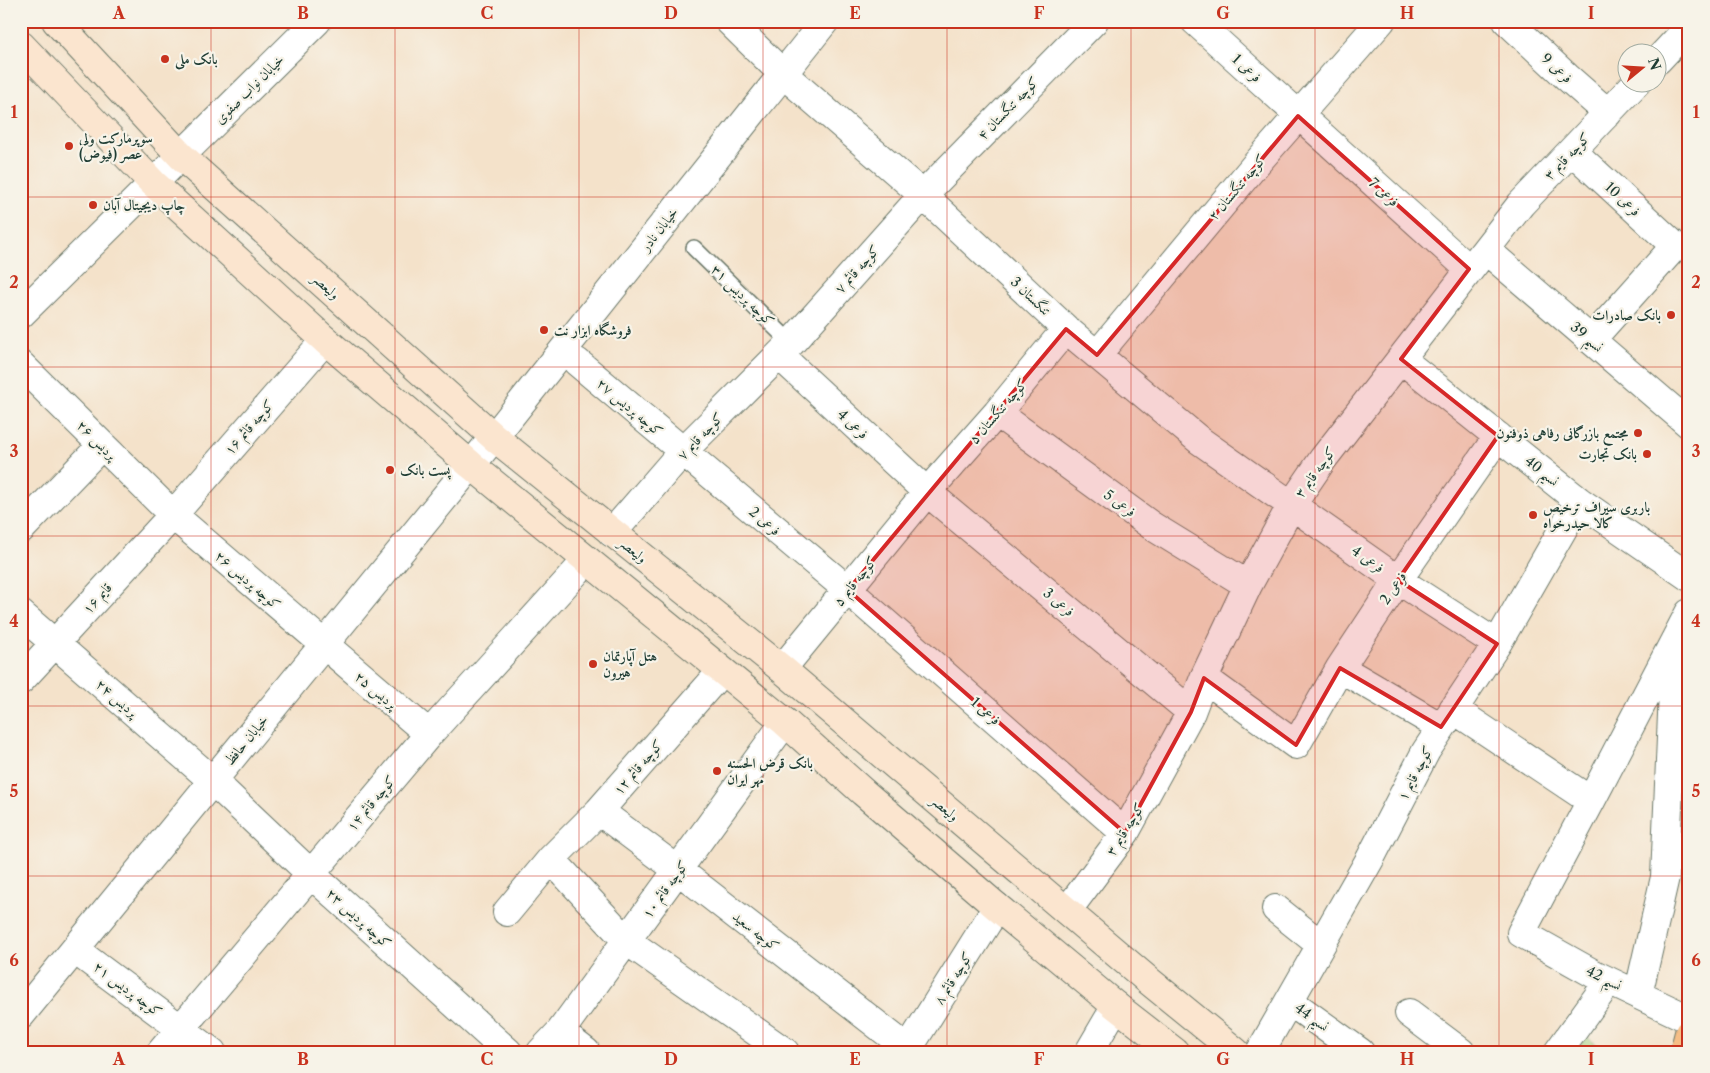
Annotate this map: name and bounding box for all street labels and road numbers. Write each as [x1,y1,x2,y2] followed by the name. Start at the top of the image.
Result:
[1538,49,1576,87] street label: فرعی 9
[210,50,288,128] street label: خیابان نواب صفوی
[1229,50,1265,86] street label: فرعی 1
[973,73,1043,144] street label: کوچه تنگستان ۴
[1540,128,1597,186] street label: کوچه قایم ۳
[1204,150,1271,225] street label: کوچه تنگستان ۲
[1365,174,1403,210] street label: فرعی 7
[1601,178,1645,220] street label: فرعی 10
[635,203,682,256] street label: خیابان نادر
[831,241,886,300] street label: کوچه قائم ۷
[707,260,778,330] street label: کوچه پردیس ۳۱
[306,267,344,304] street label: ولیعصر
[1007,273,1055,319] street label: تنگستان 3
[1564,318,1607,360] street label: نسیم 39
[592,374,667,441] street label: کوچه پردیس ۲۷
[965,374,1032,448] street label: کوچه تنگستان ۵
[220,396,281,461] street label: کوچه قائم ۱۶
[834,405,872,443] street label: فرعی 4
[673,408,730,466] street label: کوچه قایم ۷
[72,416,122,466] street label: پردیس ۲۶
[1290,443,1343,504] street label: کوچه قایم ۳
[1518,452,1563,494] street label: نسیم 40
[1100,485,1140,521] street label: فرعی 5
[746,503,784,539] street label: فرعی 2
[613,532,651,568] street label: ولیعصر
[1348,541,1388,577] street label: فرعی 4
[211,547,285,614] street label: کوچه پردیس ۲۶
[829,552,884,612] street label: کوچه قایم ۵
[1376,568,1410,608] street label: فرعی 2
[78,579,119,620] street label: قایم ۱۶
[1040,584,1078,620] street label: فرعی 3
[351,667,402,715] street label: پردیس ۲۵
[92,675,143,723] street label: پردیس ۲۴
[967,693,1005,729] street label: فرعی 1
[220,711,272,769] street label: خیابان حافظ
[609,736,670,801] street label: کوچه قائم ۱۲
[1393,743,1440,805] street label: کوچه قایم ۱
[342,771,403,837] street label: کوچه قائم ۱۴
[925,790,963,826] street label: ولیعصر
[1102,799,1152,861] street label: کوچه قایم ۳
[638,856,695,924] street label: کوچه قائم ۱۰
[322,884,395,953] street label: کوچه پردیس ۲۳
[728,907,783,956] street label: کوچه سعید
[930,948,980,1010] street label: کوچه قائم ۸
[90,957,166,1021] street label: کوچه پردیس ۲۱
[1581,961,1625,999] street label: نسیم 42
[1289,999,1333,1039] street label: نسیم 44

